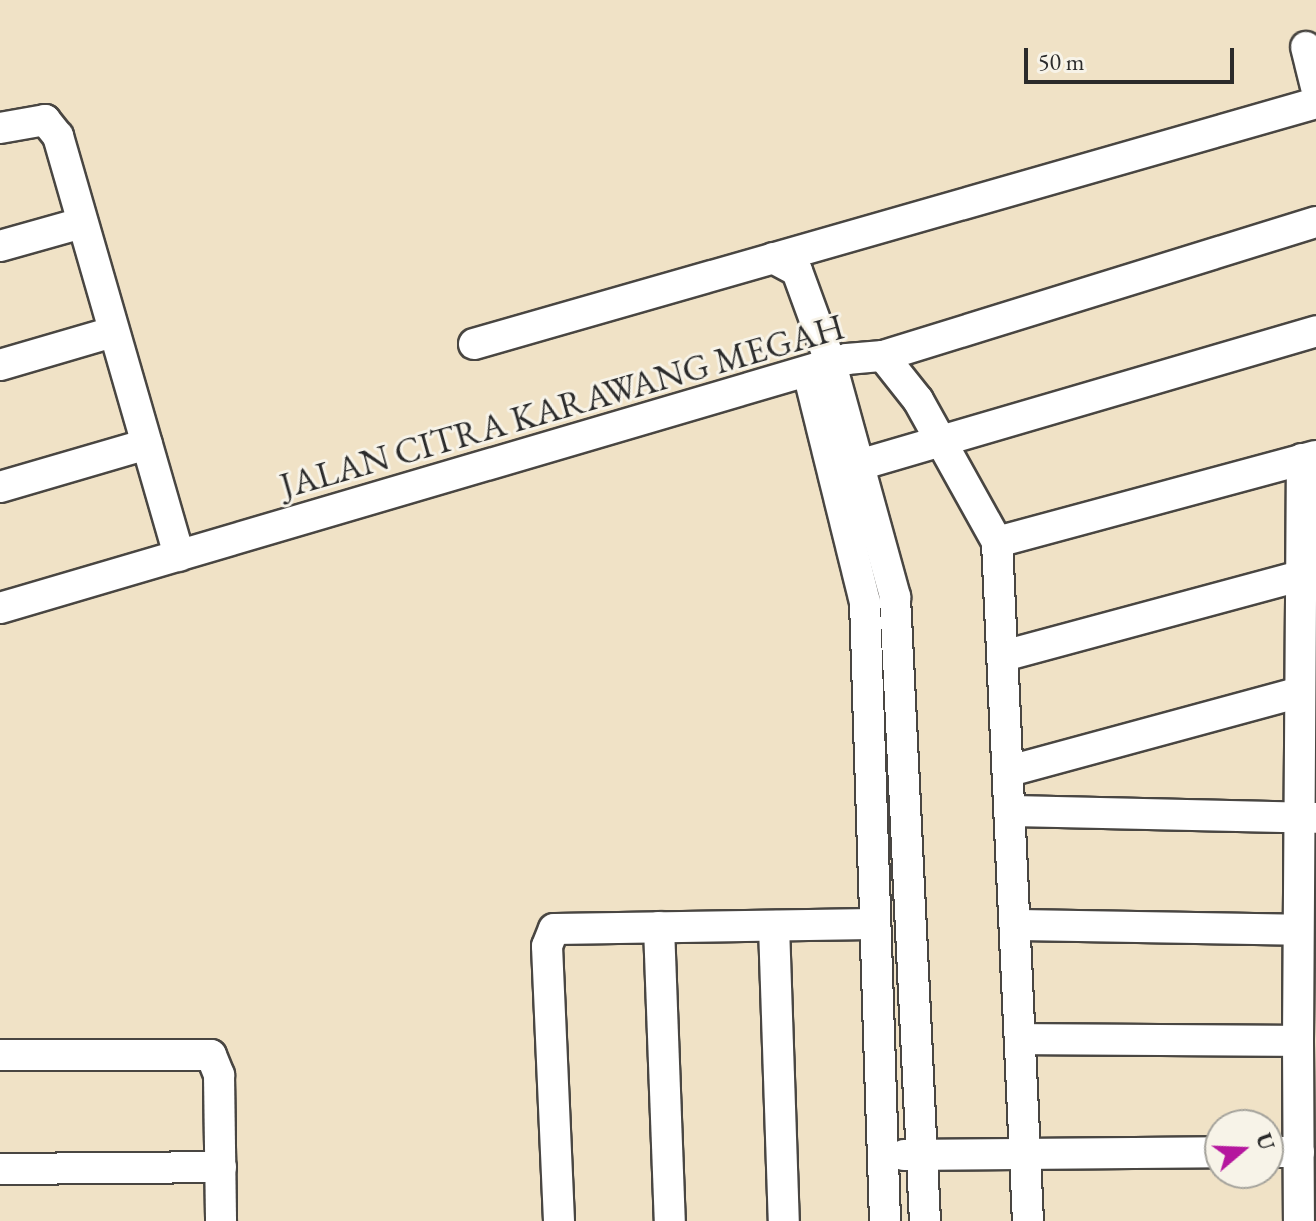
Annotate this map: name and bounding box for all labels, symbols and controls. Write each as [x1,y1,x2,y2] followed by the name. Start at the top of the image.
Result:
[1028,32,1238,82] scale bar
[1038,46,1085,77] text: 50 m
[275,305,849,507] street label: JALAN CITRA KARAWANG MEGAH
[1204,1109,1284,1189] north arrow
[1249,1129,1282,1154] text: U

